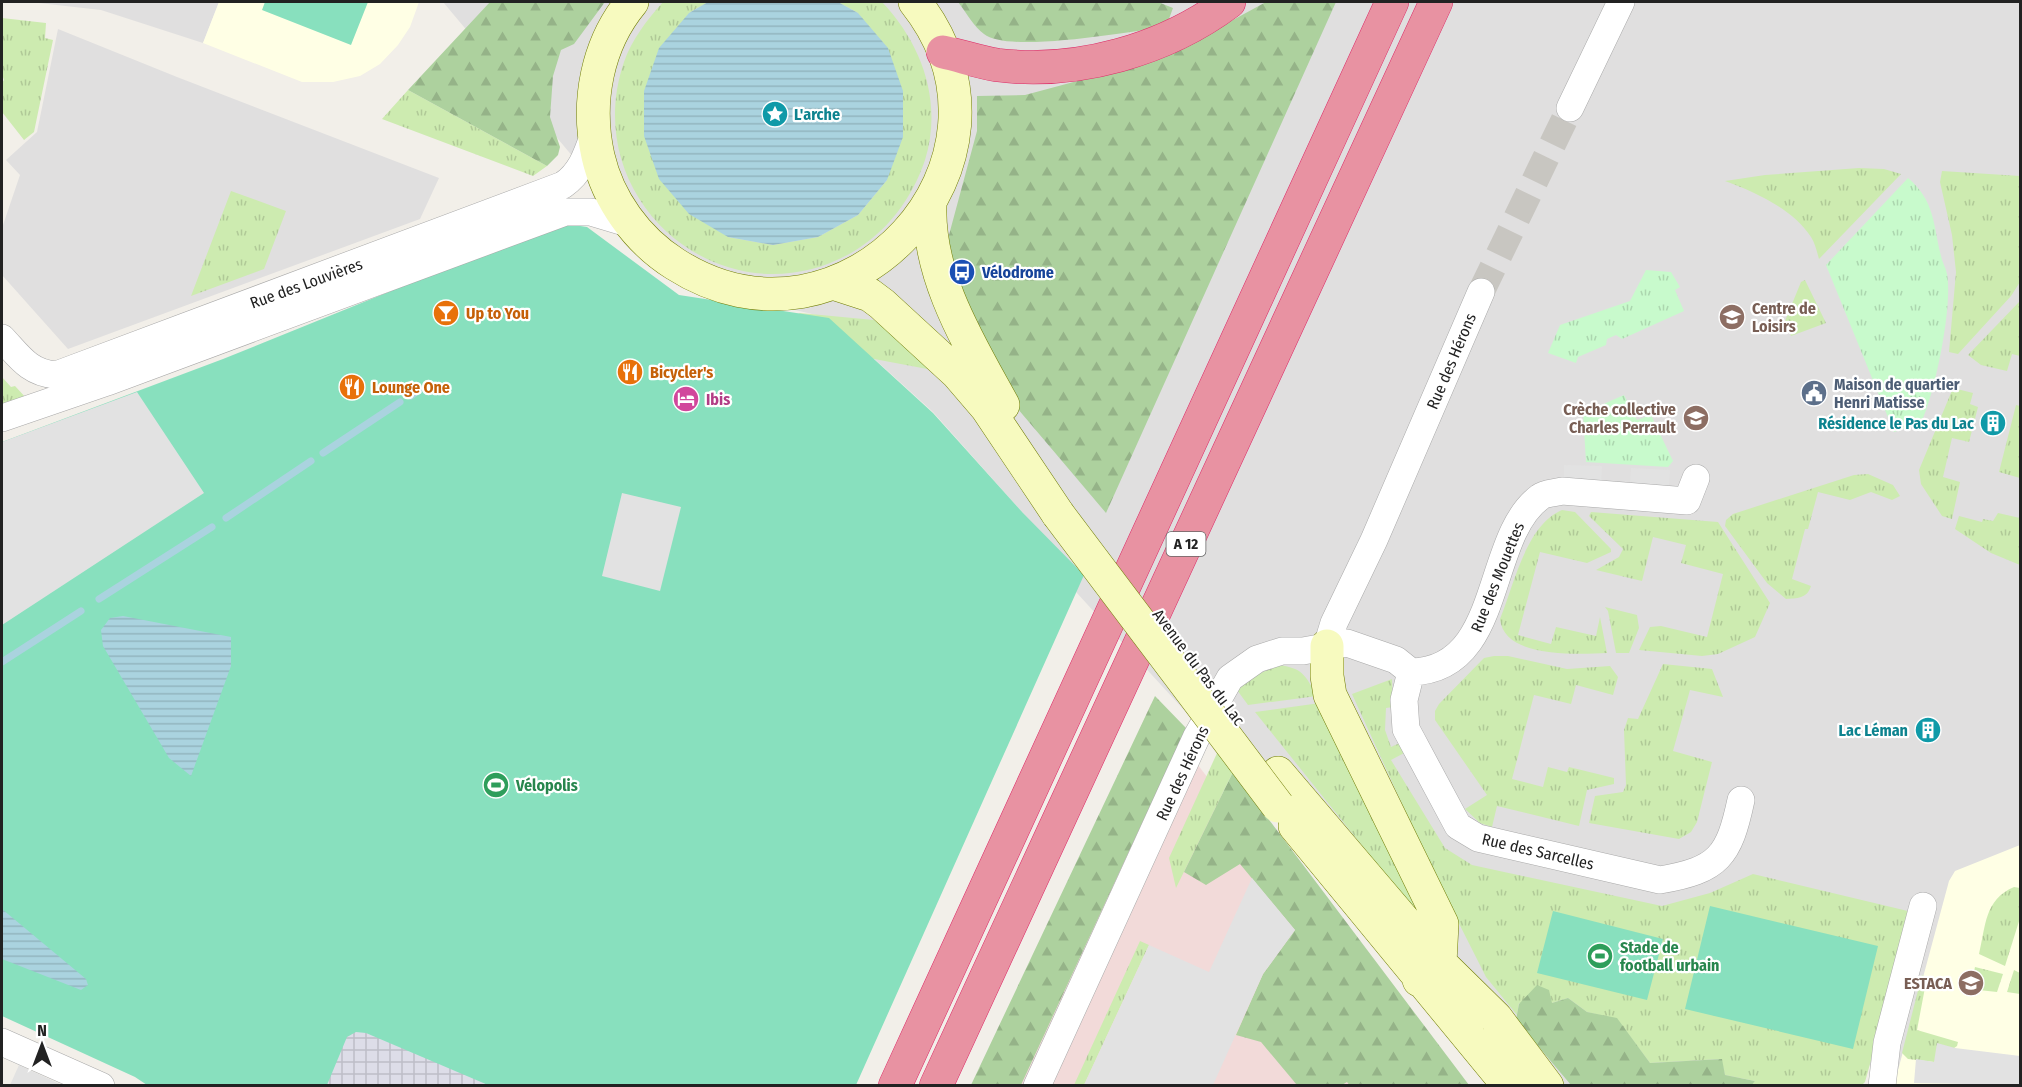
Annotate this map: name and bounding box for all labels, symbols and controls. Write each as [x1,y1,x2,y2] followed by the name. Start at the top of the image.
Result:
[760,99,790,129] place icon: L'arche
[794,105,840,124] place label: L'arche
[247,254,365,313] street label: Rue des Louvières
[947,257,977,287] bus stop icon: Vélodrome
[981,263,1054,282] place label: Vélodrome
[431,298,461,328] bar icon: Up to You
[1752,299,1816,336] place label: Centre de Loisirs
[1717,302,1747,332] school or university icon: Centre de Loisirs
[466,304,529,323] place label: Up to You
[1423,310,1480,412] street label: Rue des Hérons
[615,357,645,387] restaurant icon: Bicycler's
[650,363,713,382] place label: Bicycler's
[337,372,367,402] restaurant icon: Lounge One
[1834,375,1960,412] place label: Maison de quartier Henri Matisse
[372,378,450,397] place label: Lounge One
[1799,378,1829,408] public building icon: Maison de quartier Henri Matisse
[671,384,701,414] hotel icon: Ibis
[706,390,730,409] place label: Ibis
[1563,400,1676,437] place label: Crèche collective Charles Perrault
[1681,403,1711,433] school or university icon: Crèche collective Charles Perrault
[1978,408,2008,438] building icon: Résidence le Pas du Lac
[1818,414,1974,433] place label: Résidence le Pas du Lac
[1467,519,1528,635] street label: Rue des Mouettes
[1166,532,1206,556] road number: A 12
[1149,605,1249,729] street label: Avenue du Pas du Lac
[1913,715,1943,745] building icon: Lac Léman
[1839,721,1908,740] place label: Lac Léman
[1152,723,1213,824] street label: Rue des Hérons
[481,770,511,800] sports icon: Vélopolis
[515,776,578,795] place label: Vélopolis
[1480,829,1596,874] street label: Rue des Sarcelles
[1620,938,1719,975] place label: Stade de football urbain
[1585,941,1615,971] sports icon: Stade de football urbain
[1956,968,1986,998] school or university icon: ESTACA
[1904,974,1952,993] place label: ESTACA
[12,1015,72,1075] north arrow
[37,1021,47,1040] text: N

